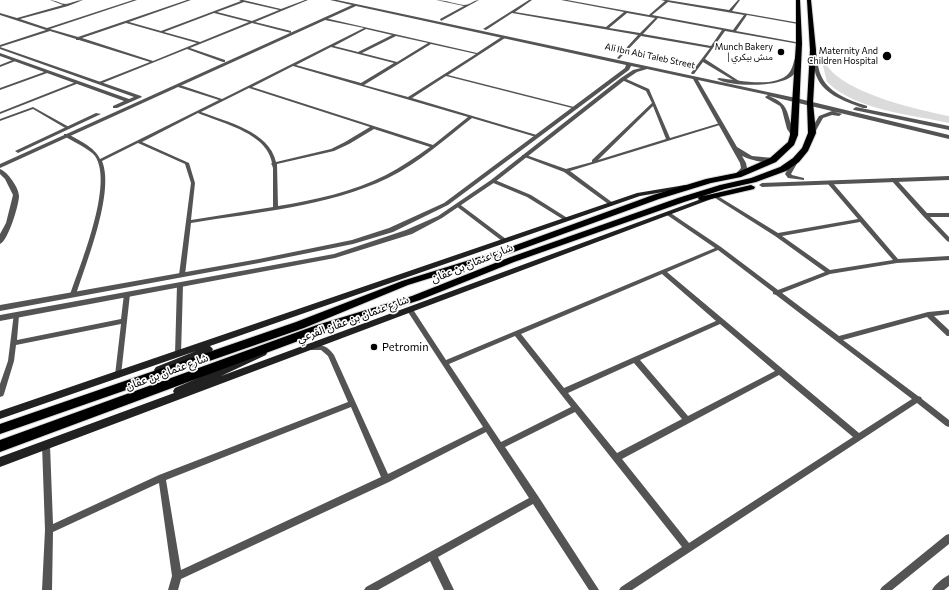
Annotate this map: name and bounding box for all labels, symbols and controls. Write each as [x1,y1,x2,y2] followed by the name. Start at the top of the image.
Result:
[604,41,696,71] street label: Ali Ibn Abi Taleb Street
[715,42,773,63] place label: Munch Bakery | منش بيكري
[807,46,878,67] place label: Maternity And Children Hospital
[776,47,786,57] marker: Munch Bakery | منش بيكري
[881,50,893,62] marker: Maternity And Children Hospital
[429,241,515,285] street label: شارع عثمان بن عفان
[295,293,411,345] street label: شارع عثمان بن عفان الفرعي
[382,340,428,354] place label: Petromin
[369,342,379,352] marker: Petromin
[124,351,210,393] street label: شارع عثمان بن عفان

